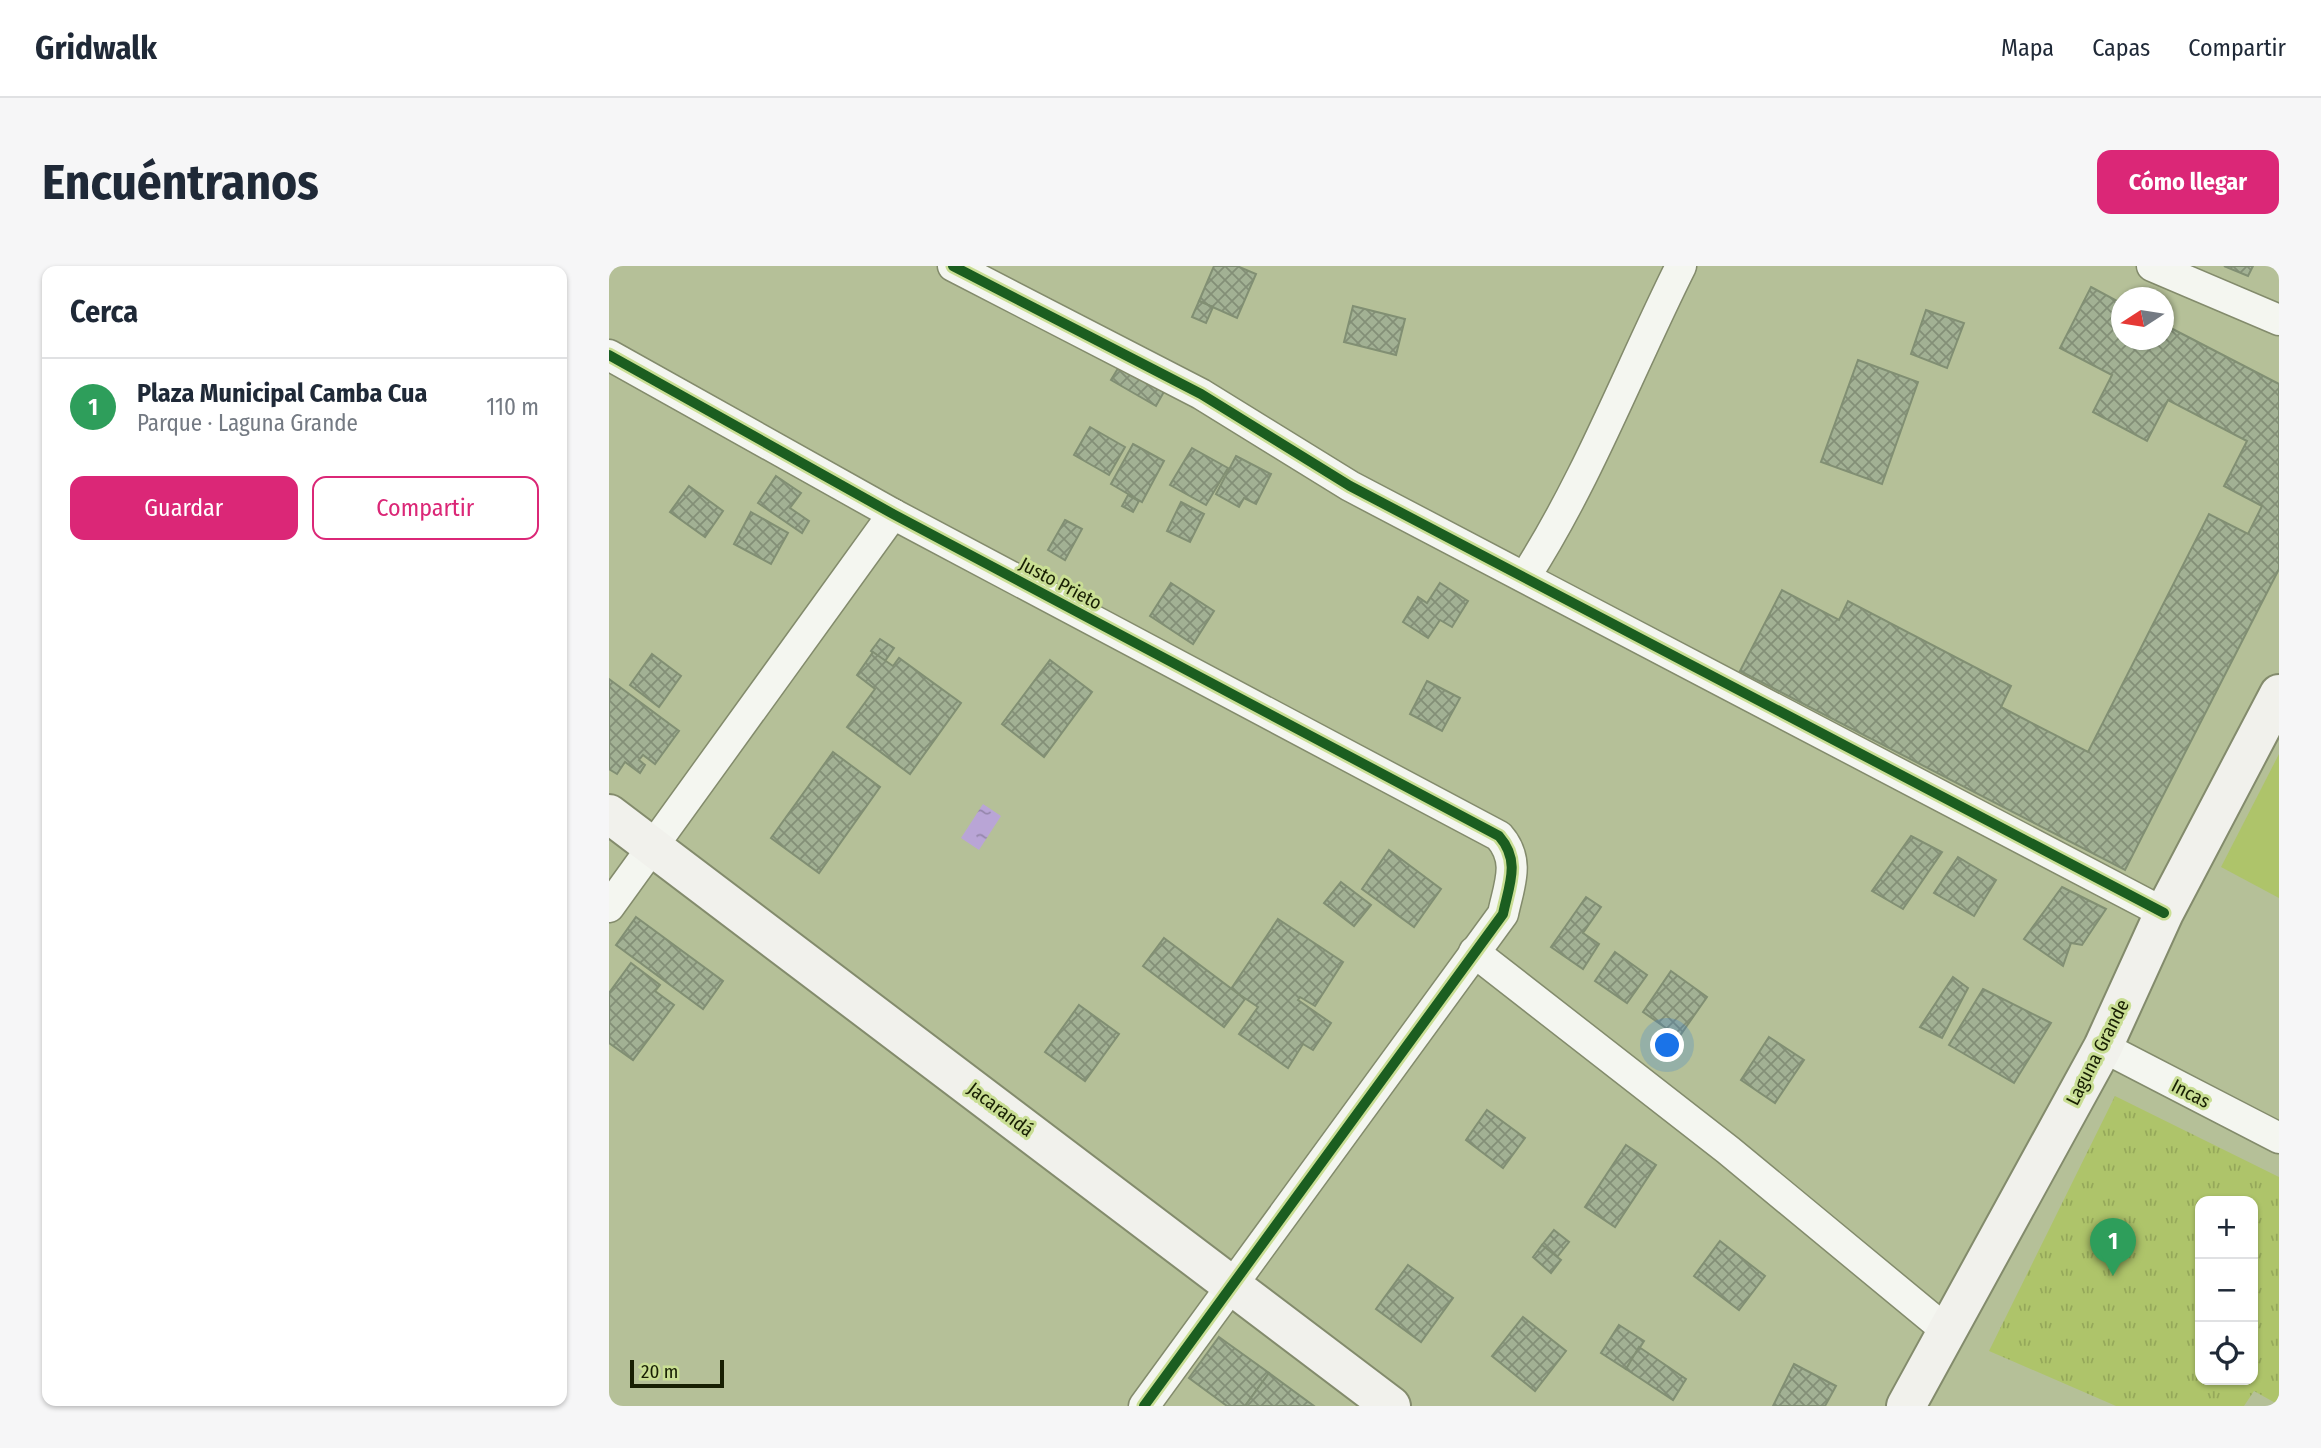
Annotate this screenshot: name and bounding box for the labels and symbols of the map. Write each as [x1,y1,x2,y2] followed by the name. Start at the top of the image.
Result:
[2111,287,2174,350] north arrow
[1016,552,1106,615] street label: Justo Prieto
[2061,995,2134,1109] street label: Laguna Grande
[1650,1028,1684,1062] your location
[2168,1074,2214,1113] street label: Incas
[963,1077,1038,1142] street label: Jacarandá
[2090,1218,2136,1276] pin: 1
[630,1357,725,1389] scale bar

